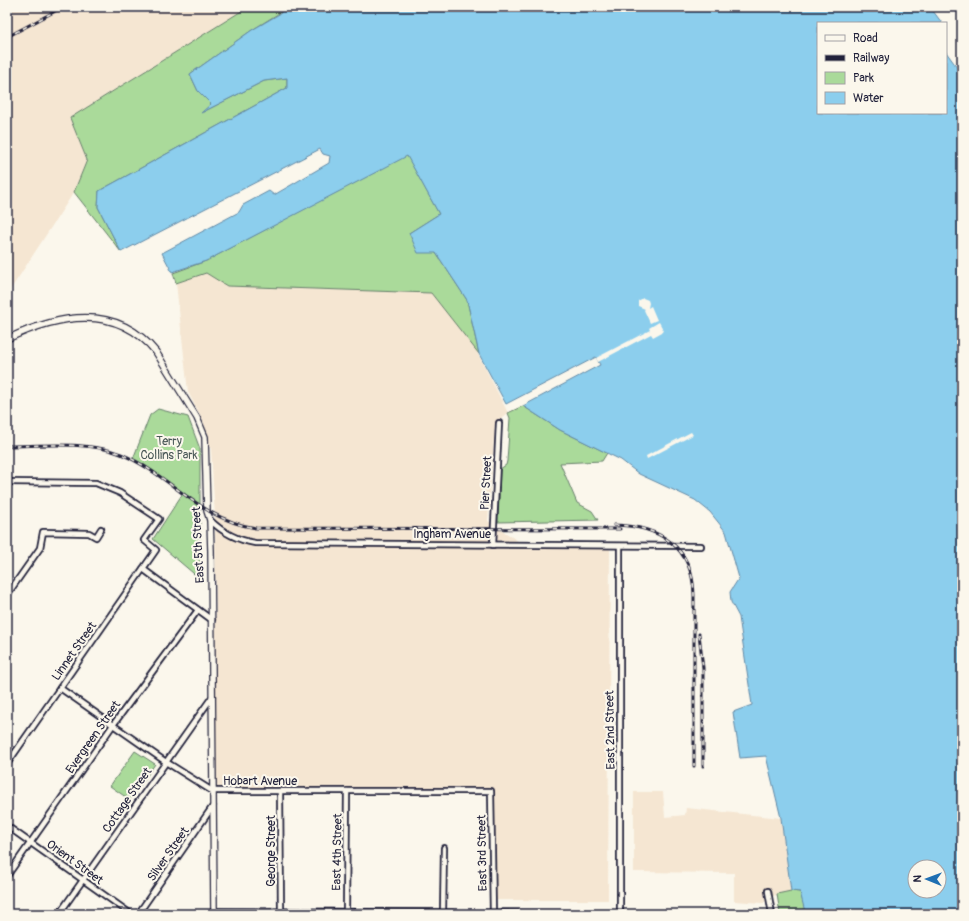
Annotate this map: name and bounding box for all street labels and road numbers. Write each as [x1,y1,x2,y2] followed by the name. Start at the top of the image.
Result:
[478,455,495,510] street label: Pier Street
[189,506,208,584] street label: East 5th Street
[413,527,491,542] street label: Ingham Avenue
[49,619,100,684] street label: Linnet Street
[602,690,619,770] street label: East 2nd Street
[63,698,124,777] street label: Evergreen Street
[99,765,155,836] street label: Cottage Street
[223,774,297,789] street label: Hobart Avenue
[329,813,346,891] street label: East 4th Street
[264,815,279,887] street label: George Street
[474,815,491,891] street label: East 3rd Street
[144,824,193,884] street label: Silver Street
[43,837,106,888] street label: Orient Street

